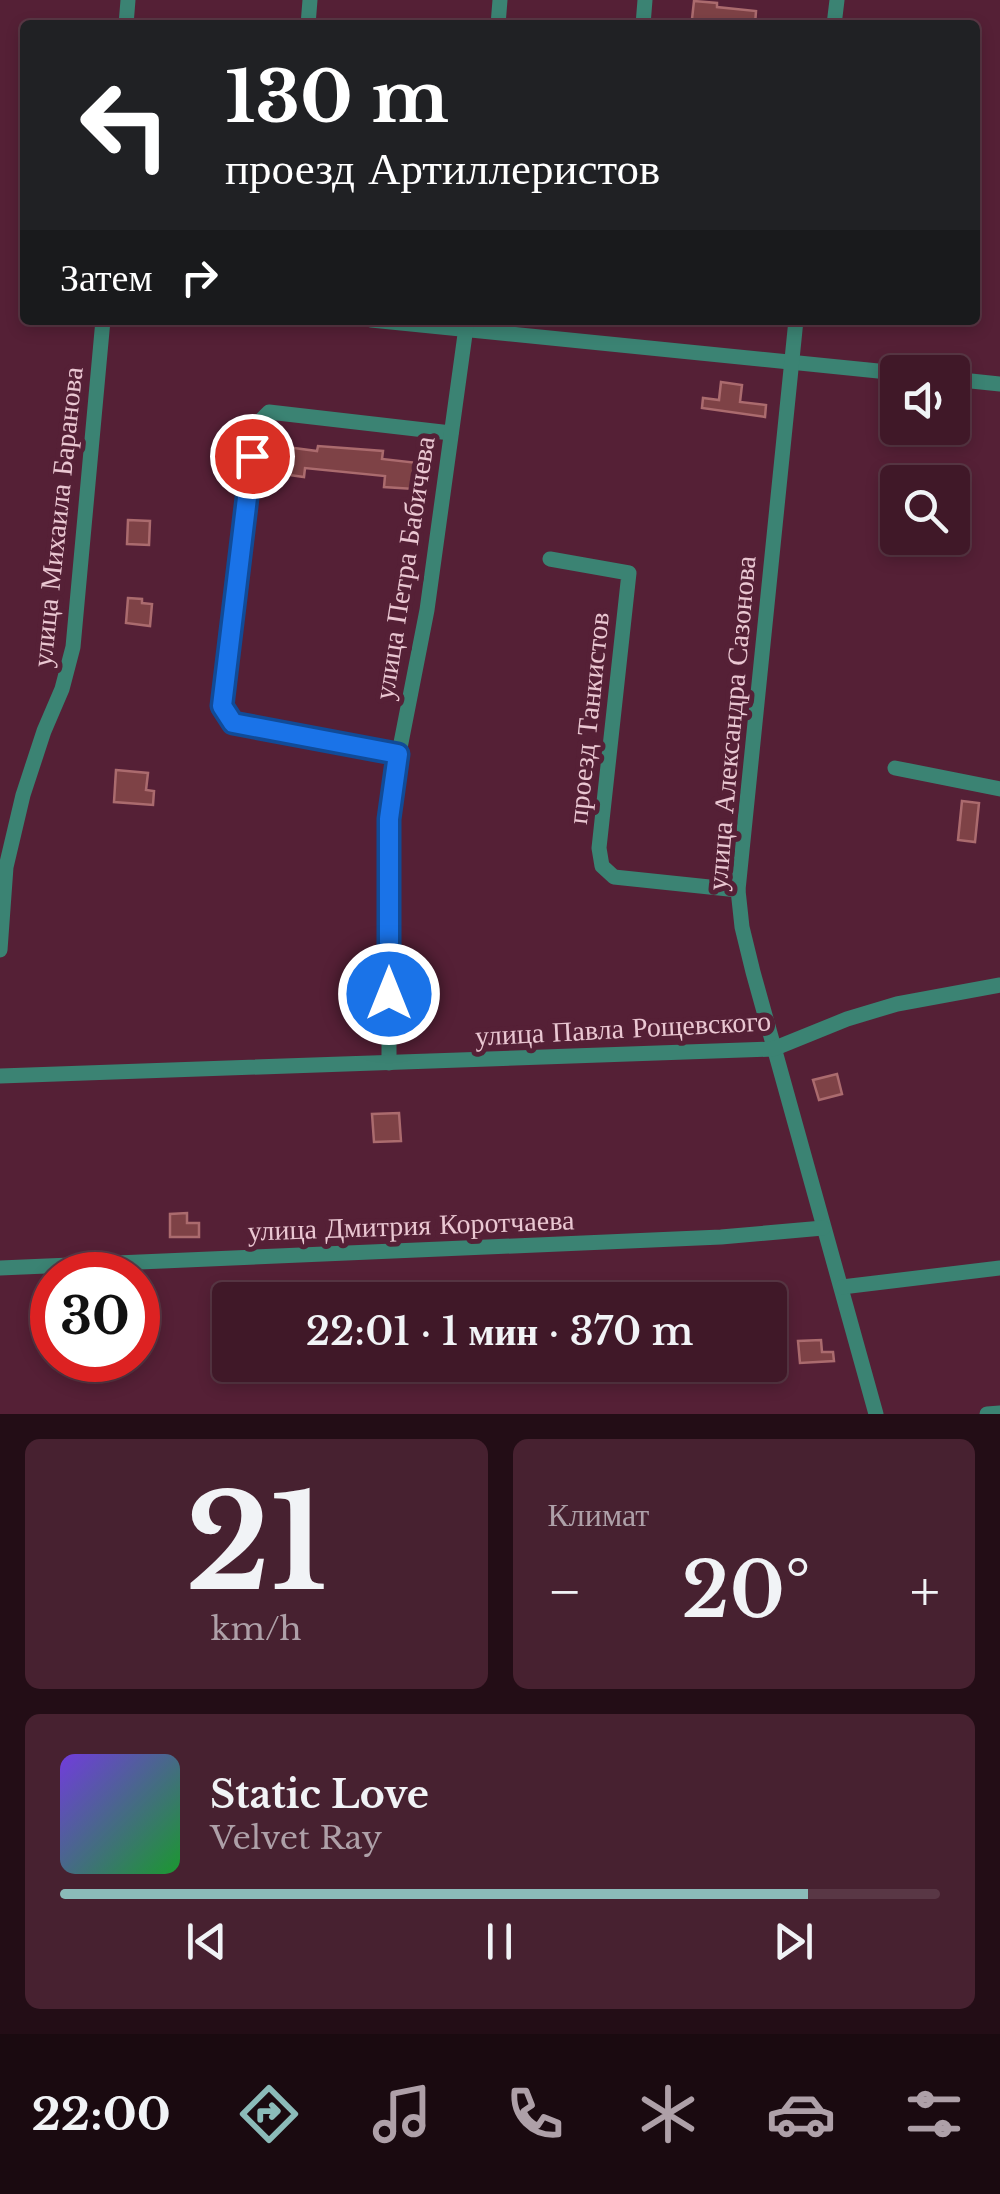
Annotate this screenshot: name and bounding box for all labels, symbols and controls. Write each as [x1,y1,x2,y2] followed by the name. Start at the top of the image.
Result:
[225,54,449,141] text: 130 m
[60,60,190,190] icon: left
[225,140,660,196] text: проезд Артиллеристов
[172,250,227,305] icon: right
[60,254,152,301] text: Затем
[880,355,970,555] map controls
[880,355,970,445] button: sound
[24,365,91,669] street label: улица Михаила Баранова
[210,414,295,499] pin
[225,429,280,484] icon: arrive
[366,433,443,702] street label: улица Петра Бабичева
[880,465,970,555] button: search
[699,554,764,892] street label: улица Александра Сазонова
[560,610,617,826] street label: проезд Танкистов
[337,942,441,1046] position arrow
[474,1003,772,1054] street label: улица Павла Рощевского
[247,1202,576,1249] street label: улица Дмитрия Коротчаева
[30,1252,160,1382] speed limit sign: 30
[306,1308,693,1355] text: 22:01 · 1 мин · 370 m
[186,1463,327,1624] text: 21
[548,1495,649,1535] text: Климат
[682,1544,811,1637] text: 20°
[548,1558,582,1626] text: −
[910,1558,940,1626] text: +
[211,1609,302,1649] text: km/h
[210,1771,429,1818] text: Static Love
[210,1818,382,1858] text: Velvet Ray
[179,1914,234,1969] icon: previous
[472,1914,527,1969] icon: pause
[766,1914,821,1969] icon: next
[234,2079,304,2149] icon: directions
[367,2079,437,2149] icon: music
[500,2079,570,2149] icon: phone
[633,2079,703,2149] icon: climate
[766,2079,836,2149] icon: car
[899,2079,969,2149] icon: filters
[31,2086,171,2142] text: 22:00

